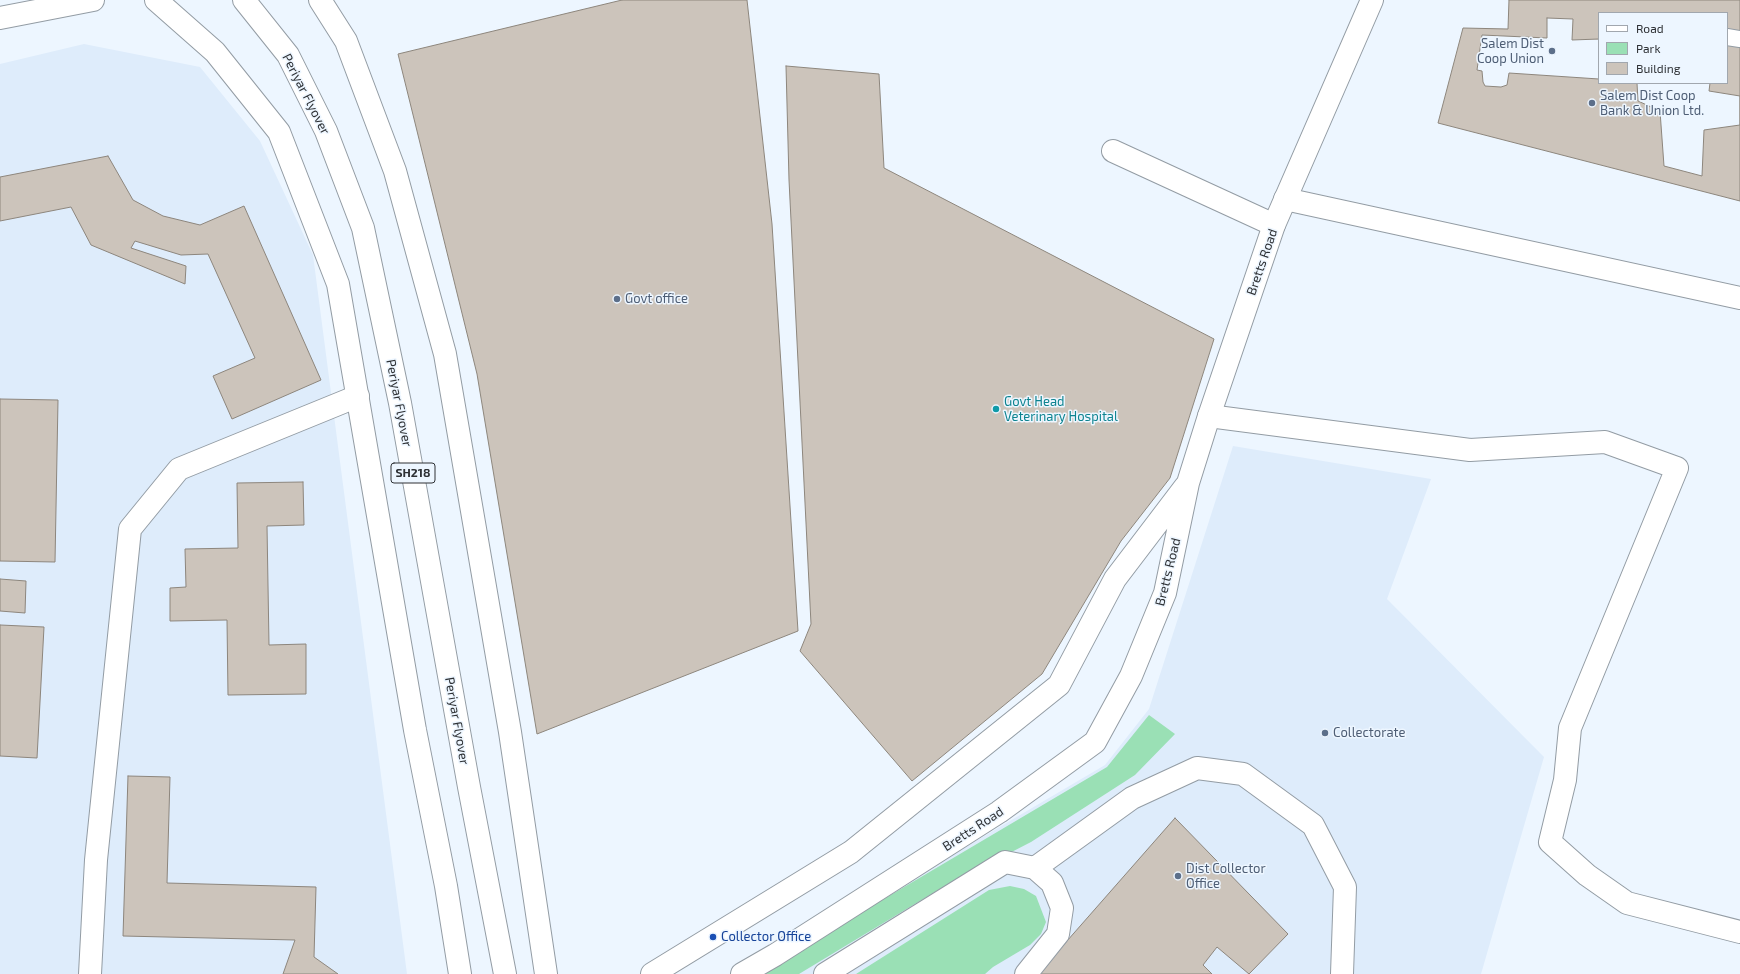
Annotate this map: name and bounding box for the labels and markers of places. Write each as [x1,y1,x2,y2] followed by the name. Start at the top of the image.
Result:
[1477,36,1544,67] place label: Salem Dist Coop Union
[1547,46,1557,56] marker: Salem Dist Coop Union
[1600,88,1704,119] place label: Salem Dist Coop Bank & Union Ltd.
[1587,98,1597,108] marker: Salem Dist Coop Bank & Union Ltd.
[625,291,688,307] place label: Govt office
[612,294,622,304] marker: Govt office
[1004,394,1118,425] place label: Govt Head Veterinary Hospital
[991,404,1001,414] marker: Govt Head Veterinary Hospital
[1333,725,1405,741] place label: Collectorate
[1320,728,1330,738] marker: Collectorate
[1186,861,1266,892] place label: Dist Collector Office
[1173,871,1183,881] marker: Dist Collector Office
[721,929,811,945] place label: Collector Office
[708,932,718,942] marker: Collector Office

